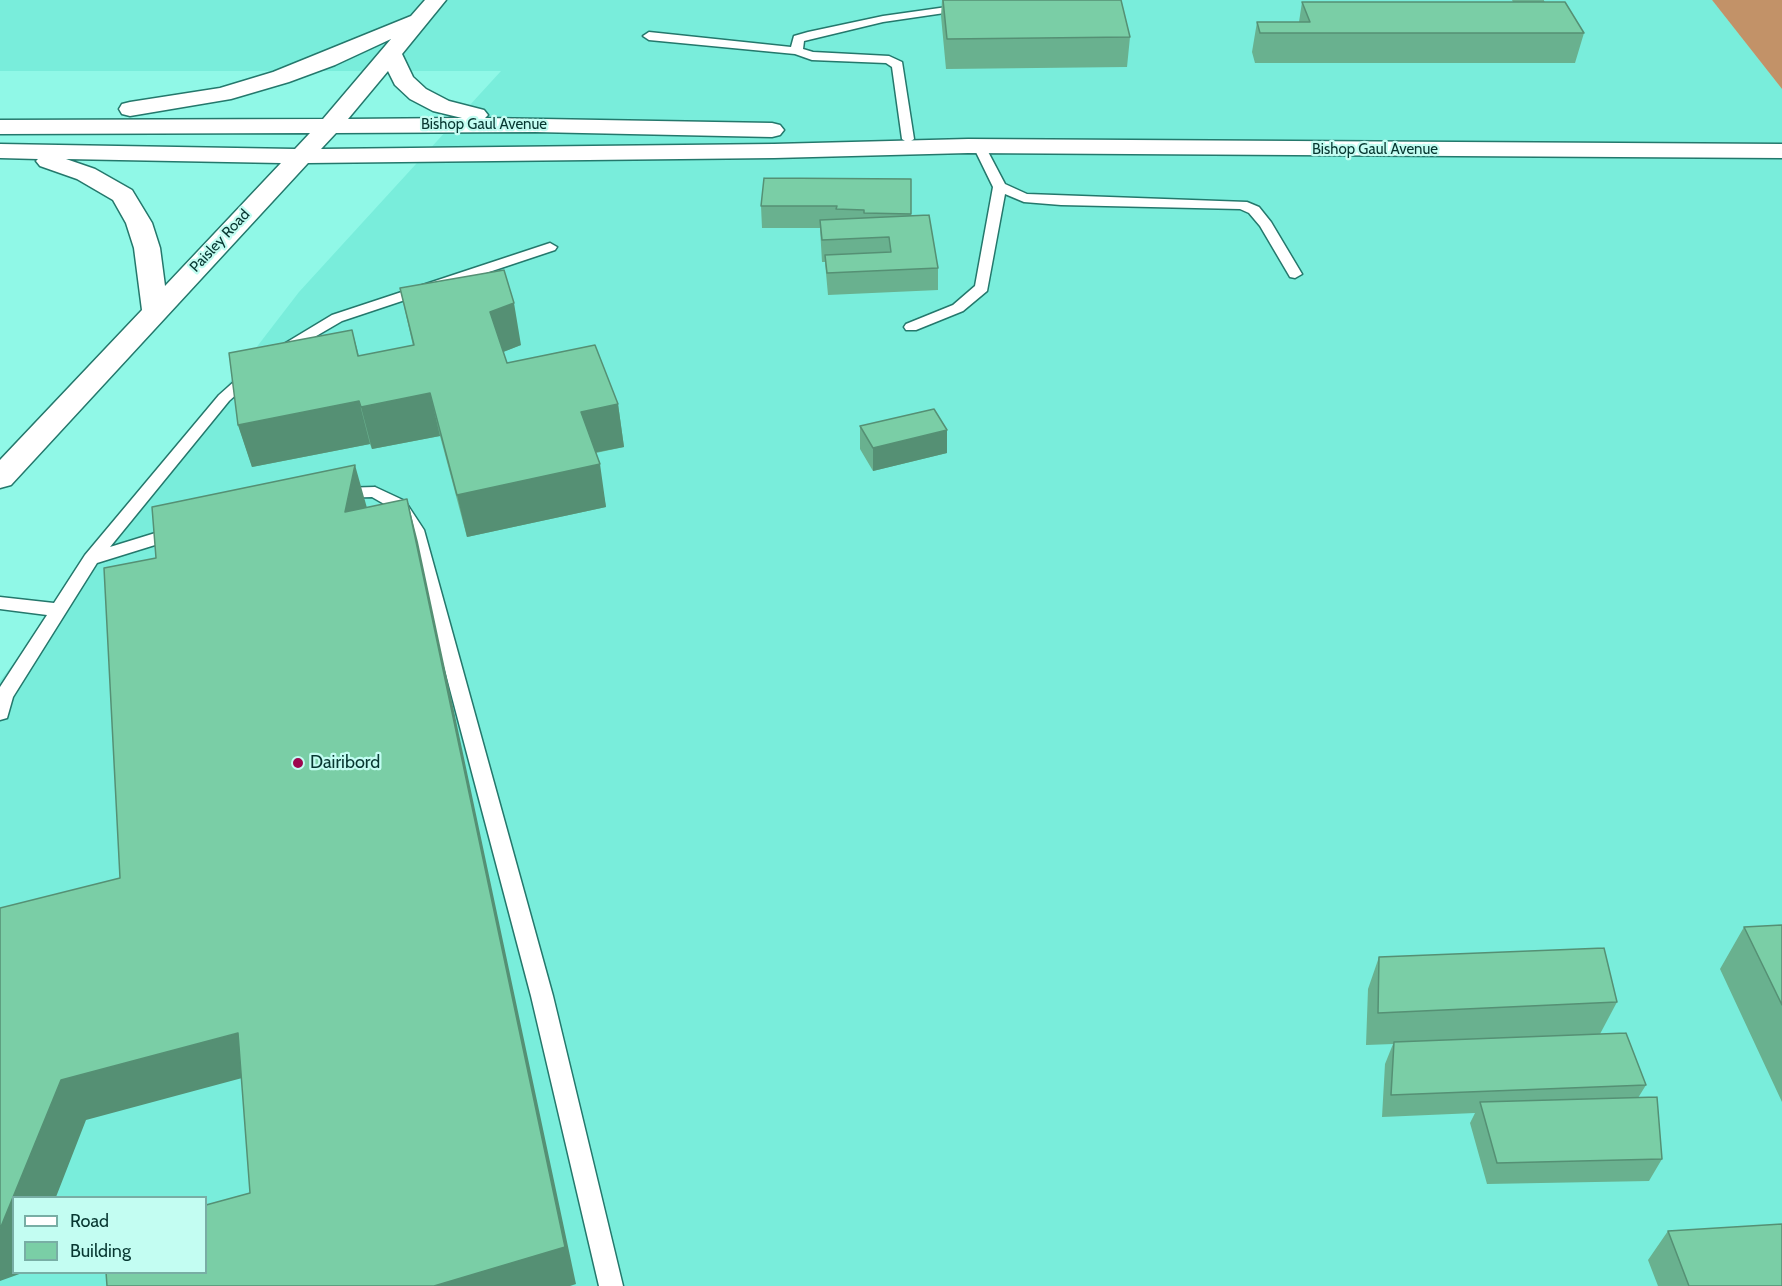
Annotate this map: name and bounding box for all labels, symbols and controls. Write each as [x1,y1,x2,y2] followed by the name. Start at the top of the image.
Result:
[421,116,547,134] street label: Bishop Gaul Avenue
[1312,141,1438,159] street label: Bishop Gaul Avenue
[186,206,254,276] street label: Paisley Road
[310,752,380,774] place label: Dairibord
[291,756,305,770] marker: Dairibord
[12,1196,207,1274] legend
[70,1210,109,1232] text: Road
[70,1240,131,1262] text: Building

